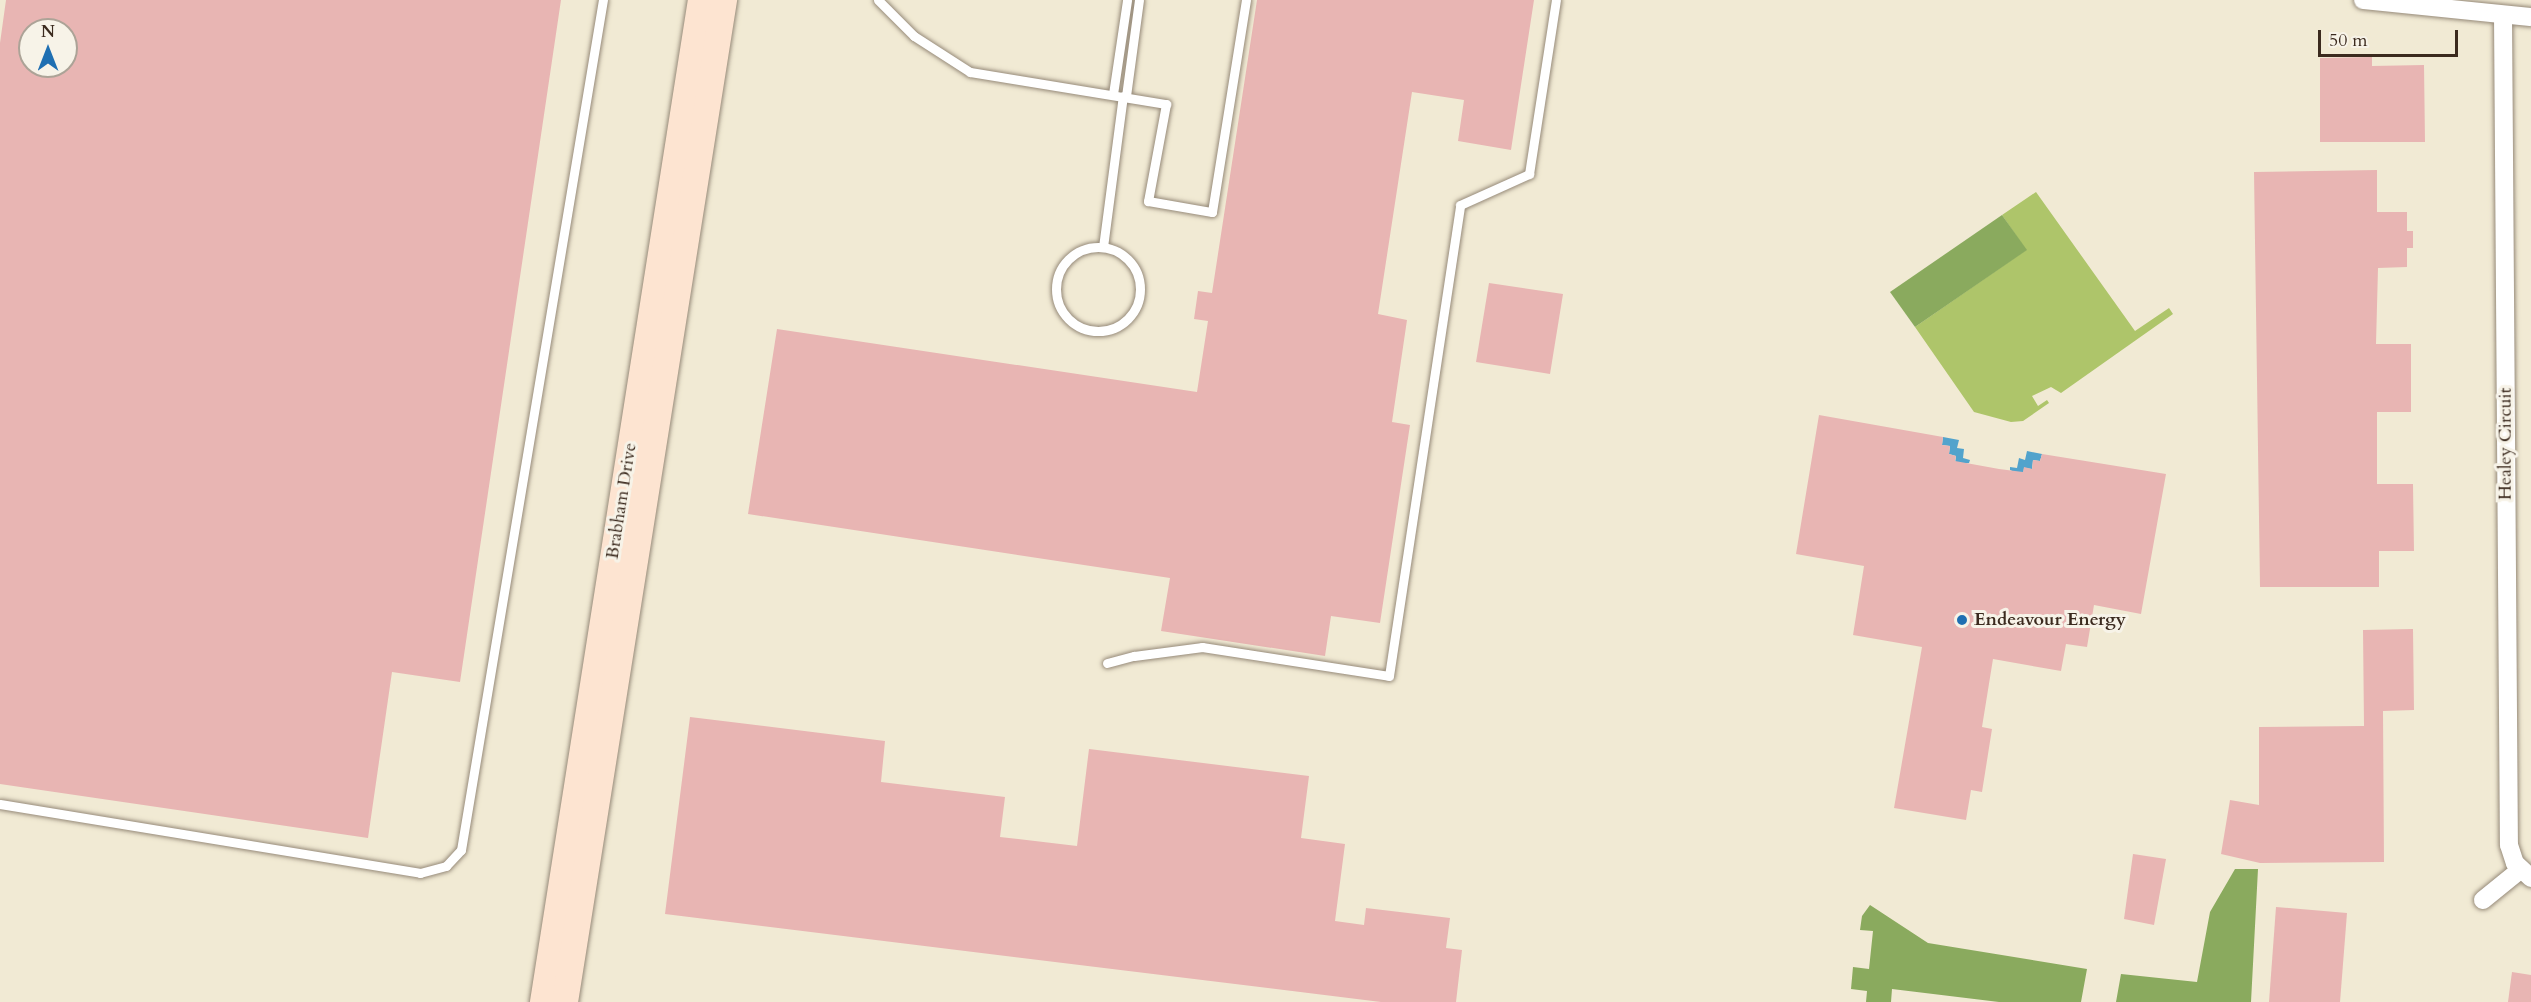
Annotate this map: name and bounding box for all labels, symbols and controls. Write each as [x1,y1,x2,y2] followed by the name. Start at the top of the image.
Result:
[18,18,78,78] north arrow
[2321,18,2460,56] scale bar
[41,21,55,43] text: N
[2329,28,2368,53] text: 50 m
[2495,388,2517,500] street label: Healey Circuit
[602,441,642,561] street label: Brabham Drive
[1974,609,2126,631] place label: Endeavour Energy
[1955,613,1969,627] marker: Endeavour Energy

